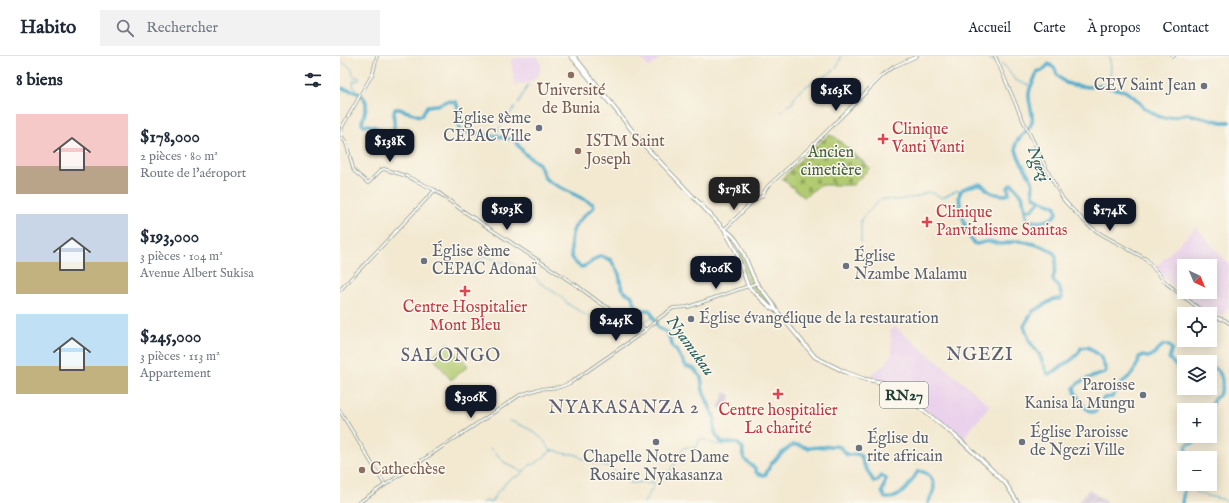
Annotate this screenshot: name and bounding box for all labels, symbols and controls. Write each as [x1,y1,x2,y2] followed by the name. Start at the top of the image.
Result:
[100,10,380,46] search box
[20,16,76,40] text: Habito
[114,17,136,39] icon: search
[146,18,218,37] text: Rechercher
[968,19,1011,37] text: Accueil
[1033,19,1066,37] text: Carte
[1088,19,1140,37] text: À propos
[1162,19,1209,37] text: Contact
[302,69,324,91] icon: filters
[16,70,63,91] text: 8 biens
[566,70,576,80] marker: Université de Bunia
[1094,76,1196,96] place label: CEV Saint Jean
[808,78,864,112] pin: $163K
[537,81,605,119] place label: Université de Bunia
[1199,81,1209,91] marker: CEV Saint Jean
[820,82,852,99] text: $163K
[443,107,531,147] place label: Église 8ème CEPAC Ville
[891,120,965,158] place label: Clinique Vanti Vanti
[534,123,544,133] marker: Église 8ème CEPAC Ville
[140,127,200,148] text: $178,000
[362,129,418,163] pin: $138K
[48,130,96,178] icon: home
[584,132,665,170] place label: ISTM Saint Joseph
[374,133,406,150] text: $138K
[877,133,889,145] marker: Clinique Vanti Vanti
[800,143,862,181] park label: Ancien cimetière
[1022,143,1055,186] water label: Ngezi
[573,146,583,156] marker: ISTM Saint Joseph
[140,148,218,165] text: 2 pièces · 80 m²
[140,165,246,182] text: Route de l'aéroport
[706,177,762,211] pin: $178K
[718,181,750,198] text: $178K
[479,197,535,231] pin: $193K
[1082,198,1138,232] pin: $174K
[491,201,523,218] text: $193K
[1093,202,1127,219] text: $174K
[936,203,1068,241] place label: Clinique Panvitalisme Sanitas
[921,216,933,228] marker: Clinique Panvitalisme Sanitas
[140,227,199,248] text: $193,000
[48,230,96,278] icon: home
[432,240,537,280] place label: Église 8ème CEPAC Adonaï
[854,245,967,285] place label: Église Nzambe Malamu
[140,248,223,265] text: 3 pièces · 104 m²
[419,256,429,266] marker: Église 8ème CEPAC Adonaï
[688,256,744,290] pin: $106K
[1177,259,1217,299] north arrow
[1177,259,1217,491] map controls
[699,260,733,277] text: $106K
[841,261,851,271] marker: Église Nzambe Malamu
[140,265,254,282] text: Avenue Albert Sukisa
[459,285,471,297] marker: Centre Hospitalier Mont Bleu
[403,298,527,336] place label: Centre Hospitalier Mont Bleu
[699,307,939,329] place label: Église évangélique de la restauration
[1177,307,1217,347] button: locate
[588,308,644,342] pin: $245K
[599,312,633,329] text: $245K
[661,312,719,380] water label: Nyamukau
[686,314,696,324] marker: Église évangélique de la restauration
[140,327,201,348] text: $245,000
[48,330,96,378] icon: home
[946,344,1014,367] district label: NGEZI
[401,345,501,368] district label: SALONGO
[140,348,220,365] text: 3 pièces · 113 m²
[1177,355,1217,395] button: layers
[140,365,211,382] text: Appartement
[1024,376,1135,414] place label: Paroisse Kanisa la Mungu
[880,382,928,408] road number: RN27
[443,385,499,419] pin: $306K
[772,388,784,400] marker: Centre hospitalier La charité
[454,389,488,406] text: $306K
[1138,390,1148,400] marker: Paroisse Kanisa la Mungu
[549,397,699,420] district label: NYAKASANZA 2
[718,401,838,439] place label: Centre hospitalier La charité
[1177,403,1217,443] button: +
[1030,421,1128,461] place label: Église Paroisse de Ngezi Ville
[867,427,943,467] place label: Église du rite africain
[651,437,661,447] marker: Chapelle Notre Dame Rosaire Nyakasanza
[1017,437,1027,447] marker: Église Paroisse de Ngezi Ville
[854,443,864,453] marker: Église du rite africain
[583,448,729,486] place label: Chapelle Notre Dame Rosaire Nyakasanza
[1177,451,1217,491] button: −
[370,460,445,480] place label: Cathechèse
[357,465,367,475] marker: Cathechèse

